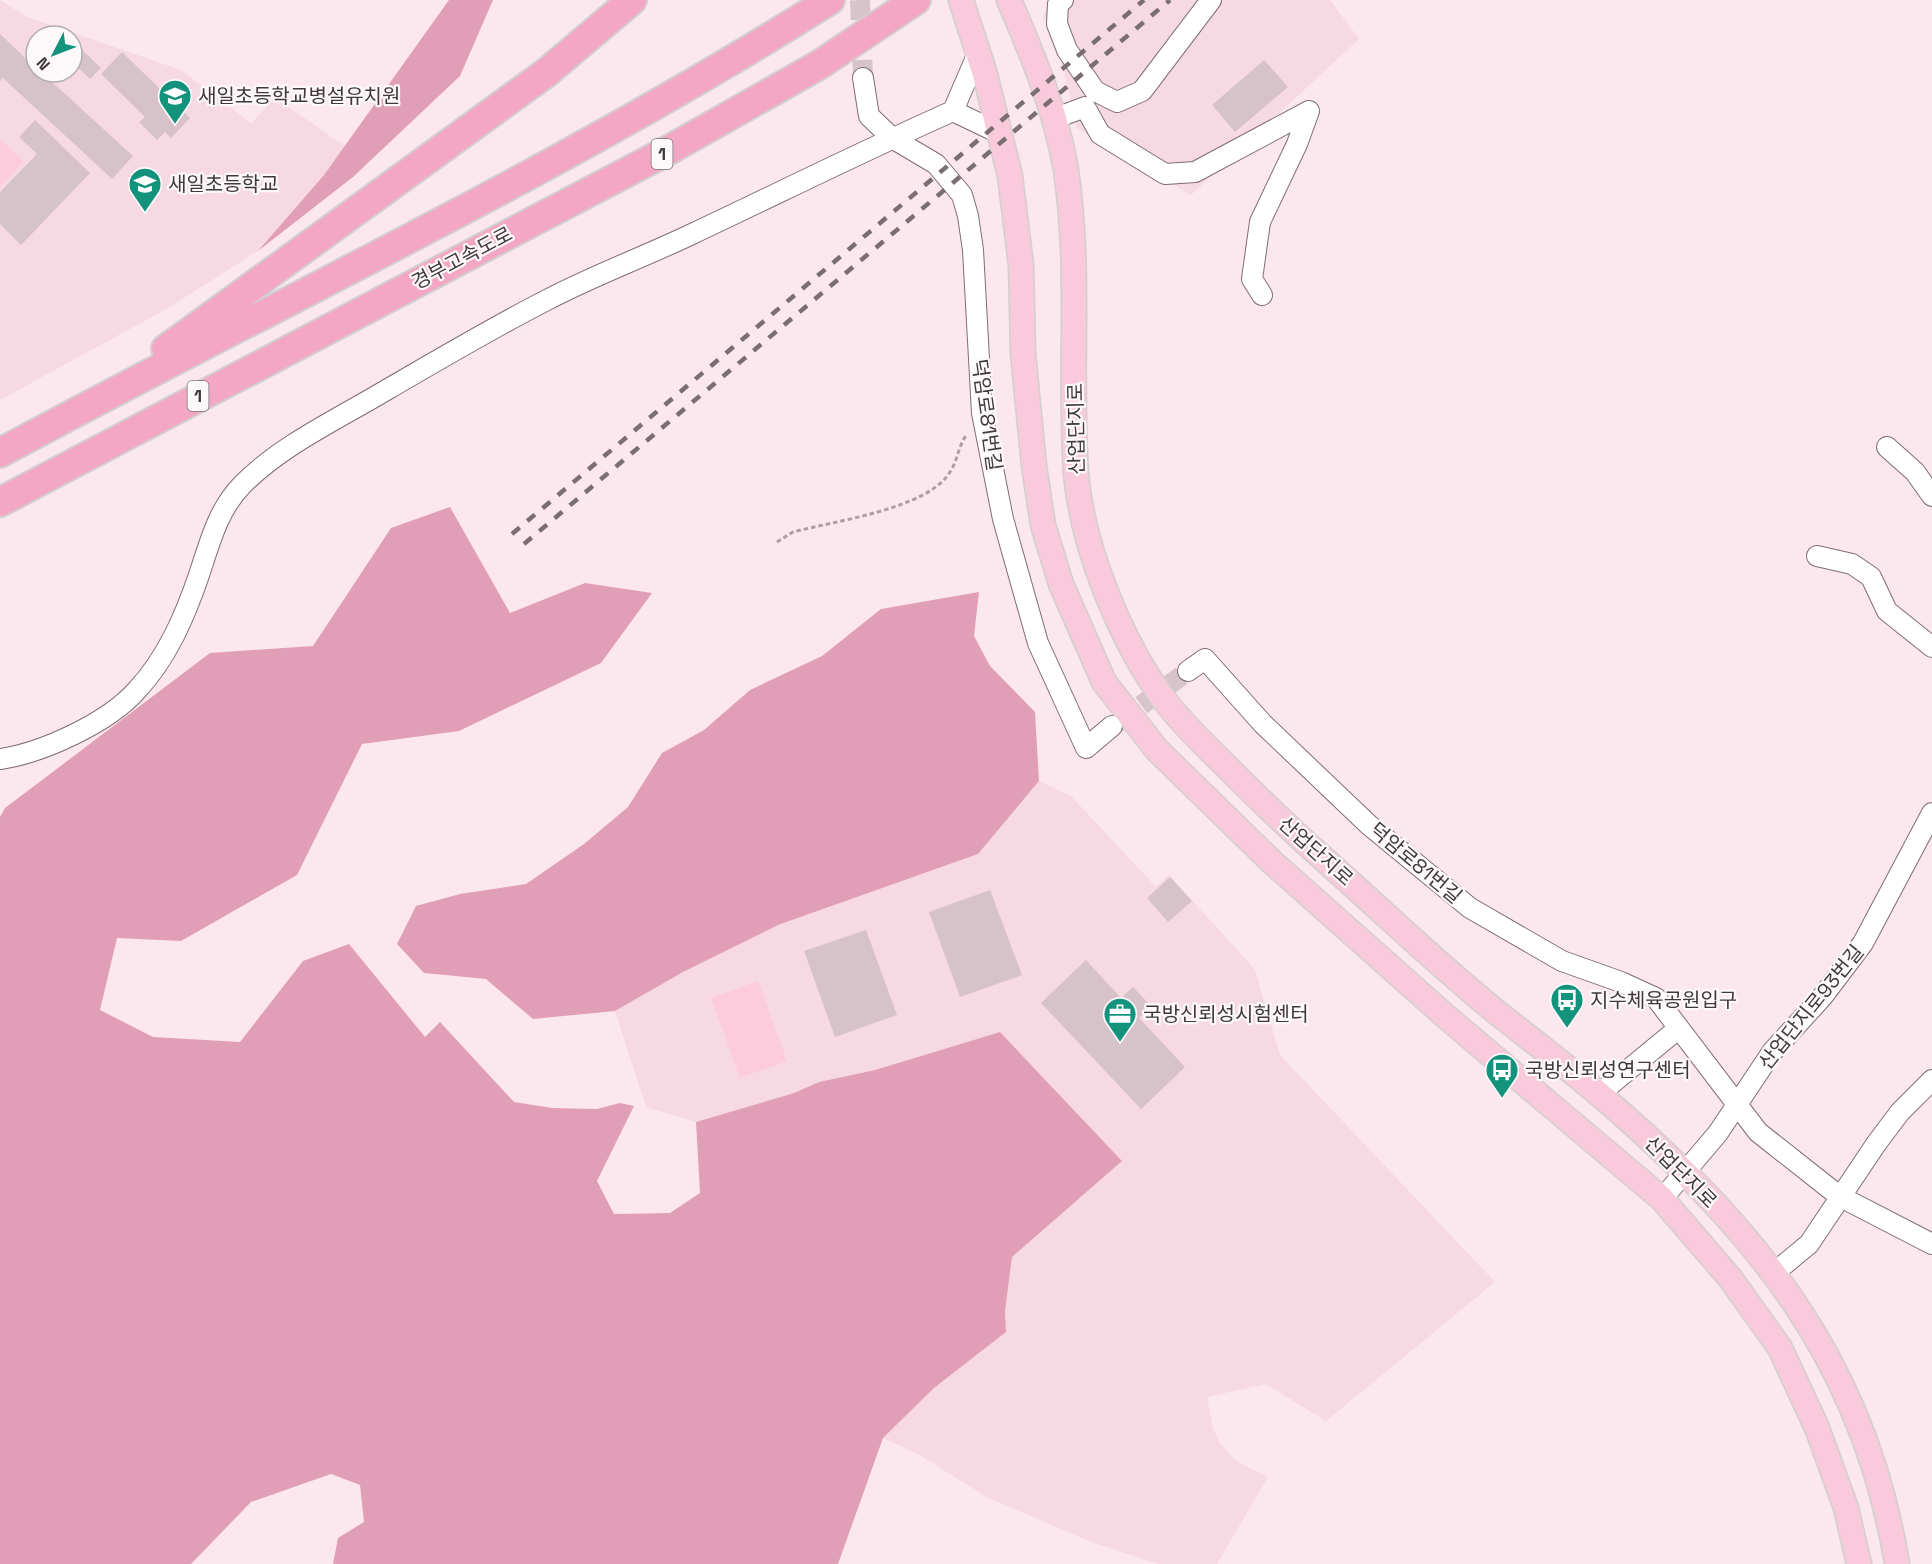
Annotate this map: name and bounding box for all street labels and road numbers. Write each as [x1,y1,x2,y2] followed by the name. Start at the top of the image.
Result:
[652,139,672,169] road number: 1
[407,221,517,295] street label: 경부고속도로
[966,357,1008,473] street label: 덕암로81번길
[188,381,208,411] road number: 1
[1062,383,1090,475] street label: 산업단지로
[1273,811,1359,891] street label: 산업단지로
[1364,817,1468,909] street label: 덕암로81번길
[1753,939,1869,1075] street label: 산업단지로93번길
[1639,1130,1723,1214] street label: 산업단지로

